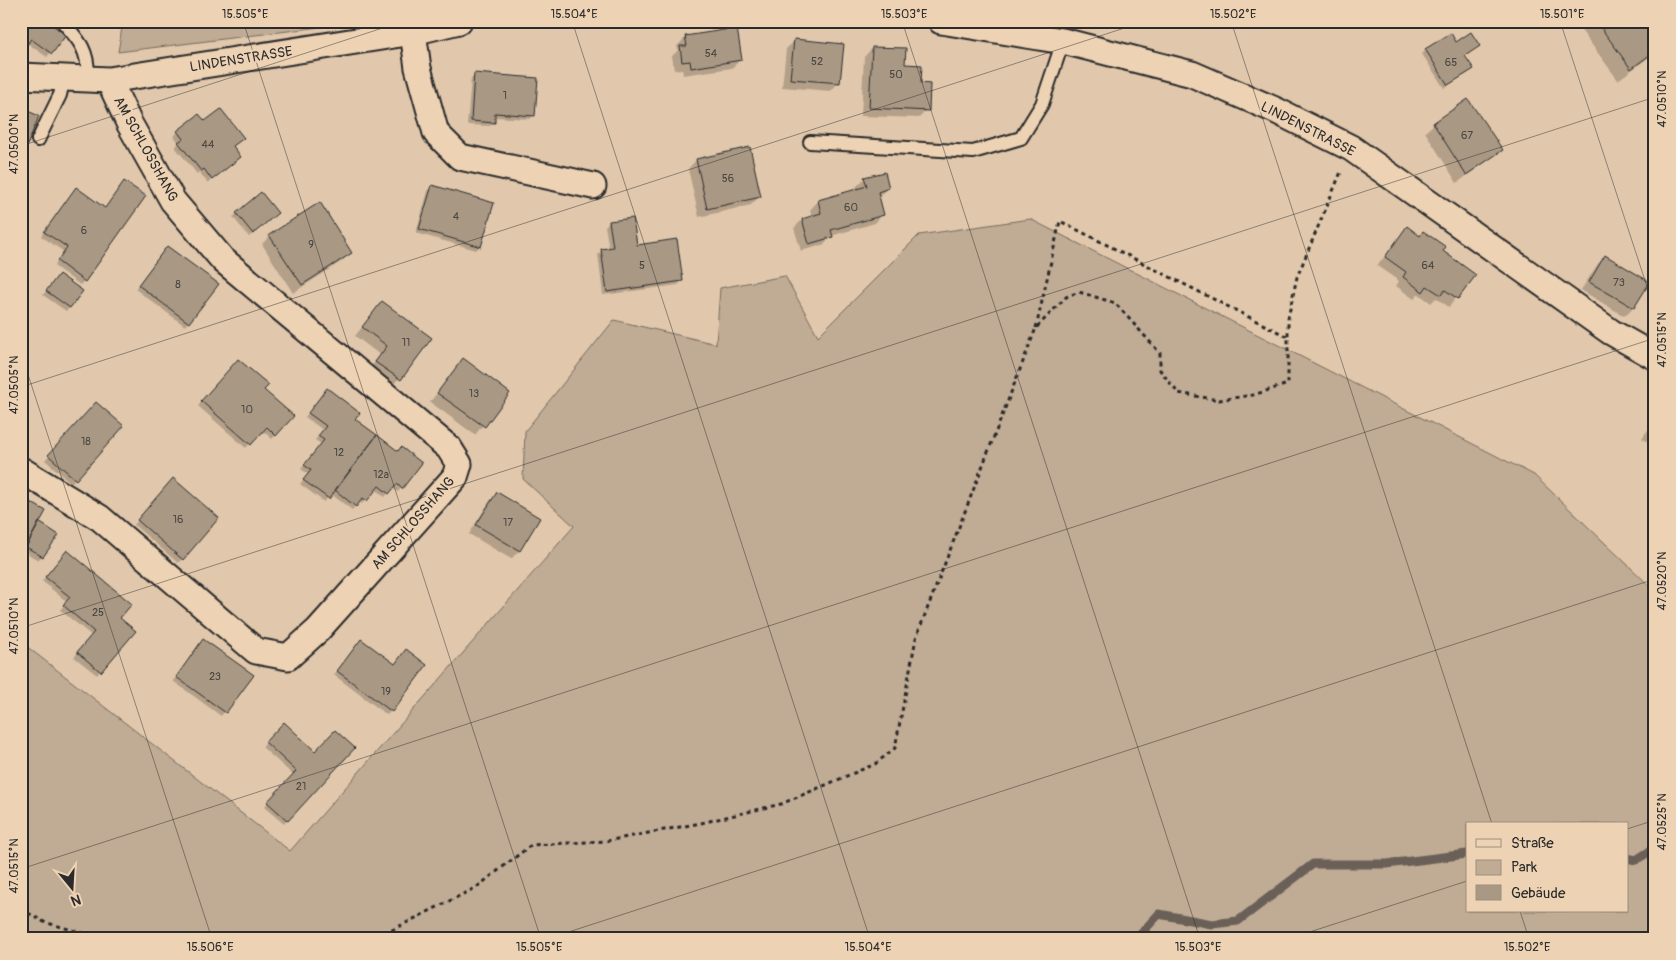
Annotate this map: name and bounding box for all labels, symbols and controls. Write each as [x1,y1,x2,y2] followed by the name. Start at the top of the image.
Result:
[222,7,268,22] text: 15.505°E
[551,7,597,22] text: 15.504°E
[881,7,927,22] text: 15.503°E
[1210,7,1256,22] text: 15.502°E
[1540,7,1584,22] text: 15.501°E
[188,42,294,76] street label: LINDENSTRASSE
[705,47,718,60] house number: 54
[811,55,823,68] house number: 52
[1445,56,1457,69] house number: 65
[889,68,903,81] house number: 50
[1655,71,1670,127] text: 47.0510°N
[503,89,507,102] house number: 1
[110,93,182,205] street label: AM SCHLOSSHANG
[1258,98,1358,160] street label: LINDENSTRASSE
[7,114,22,174] text: 47.0500°N
[1461,129,1473,142] house number: 67
[202,138,215,151] house number: 44
[722,172,734,185] house number: 56
[844,201,858,214] house number: 60
[453,210,460,223] house number: 4
[81,224,87,237] house number: 6
[308,238,314,251] house number: 9
[639,259,645,272] house number: 5
[1422,259,1435,272] house number: 64
[1613,276,1625,289] house number: 73
[175,278,181,291] house number: 8
[1655,312,1670,368] text: 47.0515°N
[402,336,410,349] house number: 11
[7,356,22,414] text: 47.0505°N
[469,387,479,400] house number: 13
[241,403,253,416] house number: 10
[81,435,91,448] house number: 18
[334,446,344,459] house number: 12
[373,468,389,481] house number: 12a
[368,473,458,573] street label: AM SCHLOSSHANG
[173,513,183,526] house number: 16
[503,516,513,529] house number: 17
[1655,552,1670,610] text: 47.0520°N
[7,598,22,654] text: 47.0510°N
[92,606,104,619] house number: 25
[209,670,221,683] house number: 23
[381,685,391,698] house number: 19
[296,780,306,793] house number: 21
[1655,793,1670,851] text: 47.0525°N
[1466,822,1628,912] legend
[1511,834,1554,853] text: Straße
[7,838,22,894] text: 47.0515°N
[1511,858,1538,877] text: Park
[48,862,98,912] north arrow
[1511,884,1566,903] text: Gebäude
[69,890,83,909] text: N
[186,940,234,955] text: 15.506°E
[516,940,562,955] text: 15.505°E
[845,940,891,955] text: 15.504°E
[1175,940,1221,955] text: 15.503°E
[1504,940,1550,955] text: 15.502°E

